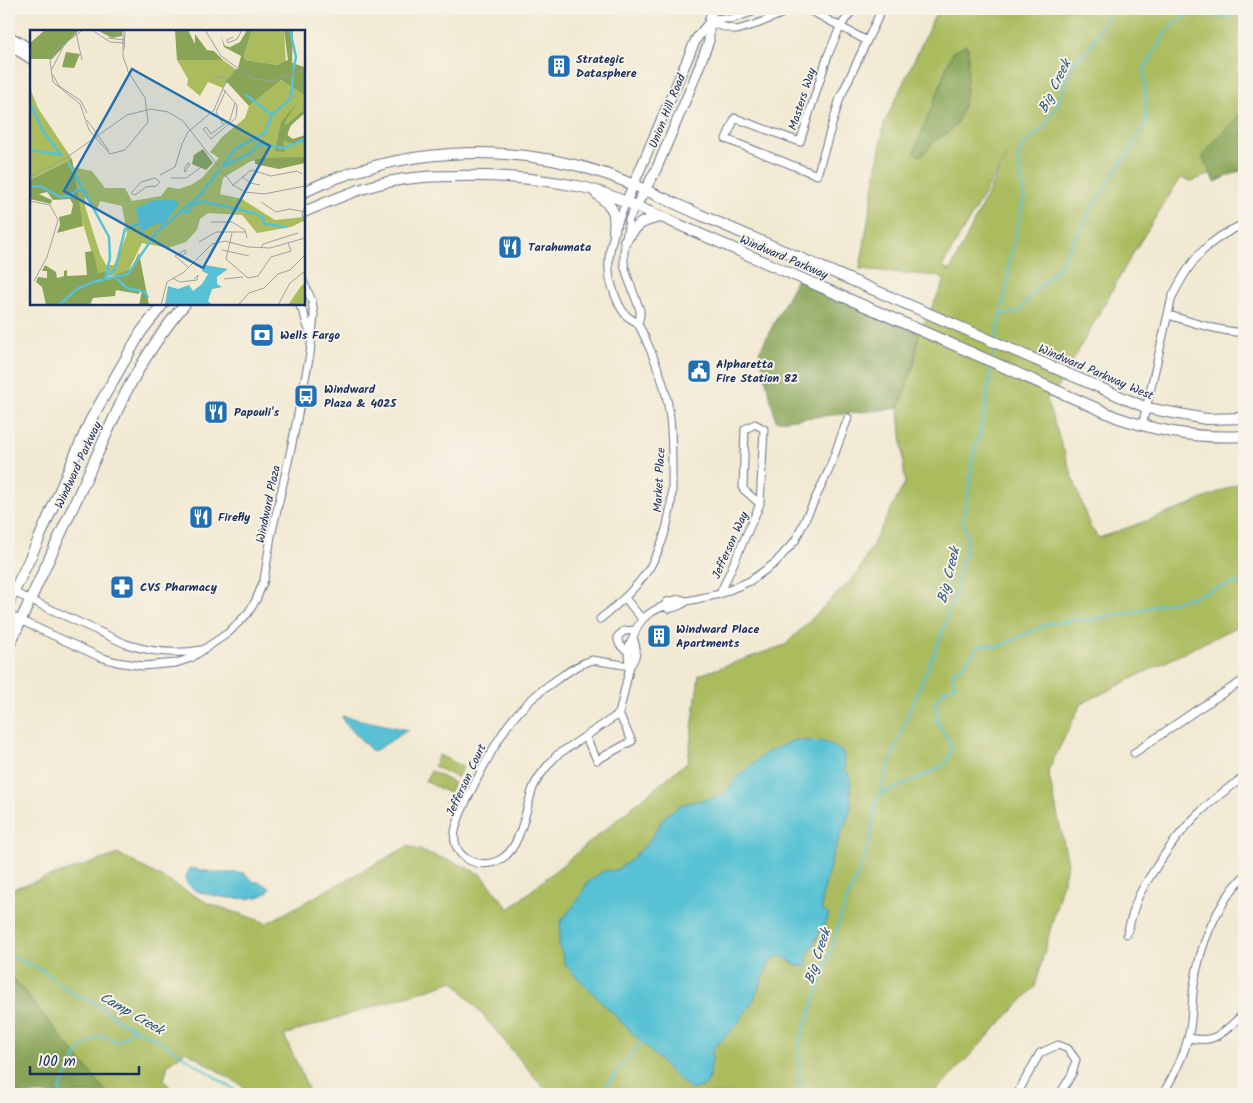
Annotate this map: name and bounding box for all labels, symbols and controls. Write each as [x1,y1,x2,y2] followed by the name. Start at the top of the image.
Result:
[30,30,305,305] inset map
[576,50,637,83] place label: Strategic Datasphere
[546,53,572,79] building icon: Strategic Datasphere
[1033,54,1078,117] water label: Big Creek
[783,65,822,133] street label: Masters Way
[644,70,691,151] street label: Union Hill Road
[737,230,831,285] street label: Windward Parkway
[497,234,523,260] restaurant icon: Tarahumata
[528,238,591,257] place label: Tarahumata
[249,322,275,348] bank icon: Wells Fargo
[280,326,341,345] place label: Wells Fargo
[1035,340,1157,405] street label: Windward Parkway West
[716,355,798,388] place label: Alpharetta Fire Station 82
[686,358,712,384] public building icon: Alpharetta Fire Station 82
[324,380,397,413] place label: Windward Plaza & 4025
[293,383,319,409] bus stop icon: Windward Plaza & 4025
[203,399,229,425] restaurant icon: Papouli's
[234,403,279,422] place label: Papouli's
[50,418,107,512] street label: Windward Parkway
[648,446,671,513] street label: Market Place
[251,463,286,545] street label: Windward Plaza
[188,504,214,530] restaurant icon: Firefly
[218,508,251,527] place label: Firefly
[707,508,754,582] street label: Jefferson Way
[931,543,967,605] water label: Big Creek
[109,574,135,600] pharmacy icon: CVS Pharmacy
[140,578,218,597] place label: CVS Pharmacy
[676,620,759,653] place label: Windward Place Apartments
[646,623,672,649] building icon: Windward Place Apartments
[441,740,492,820] street label: Jefferson Court
[799,924,838,987] water label: Big Creek
[95,987,170,1042] water label: Camp Creek
[30,1043,139,1075] scale bar
[38,1050,76,1074] text: 100 m

